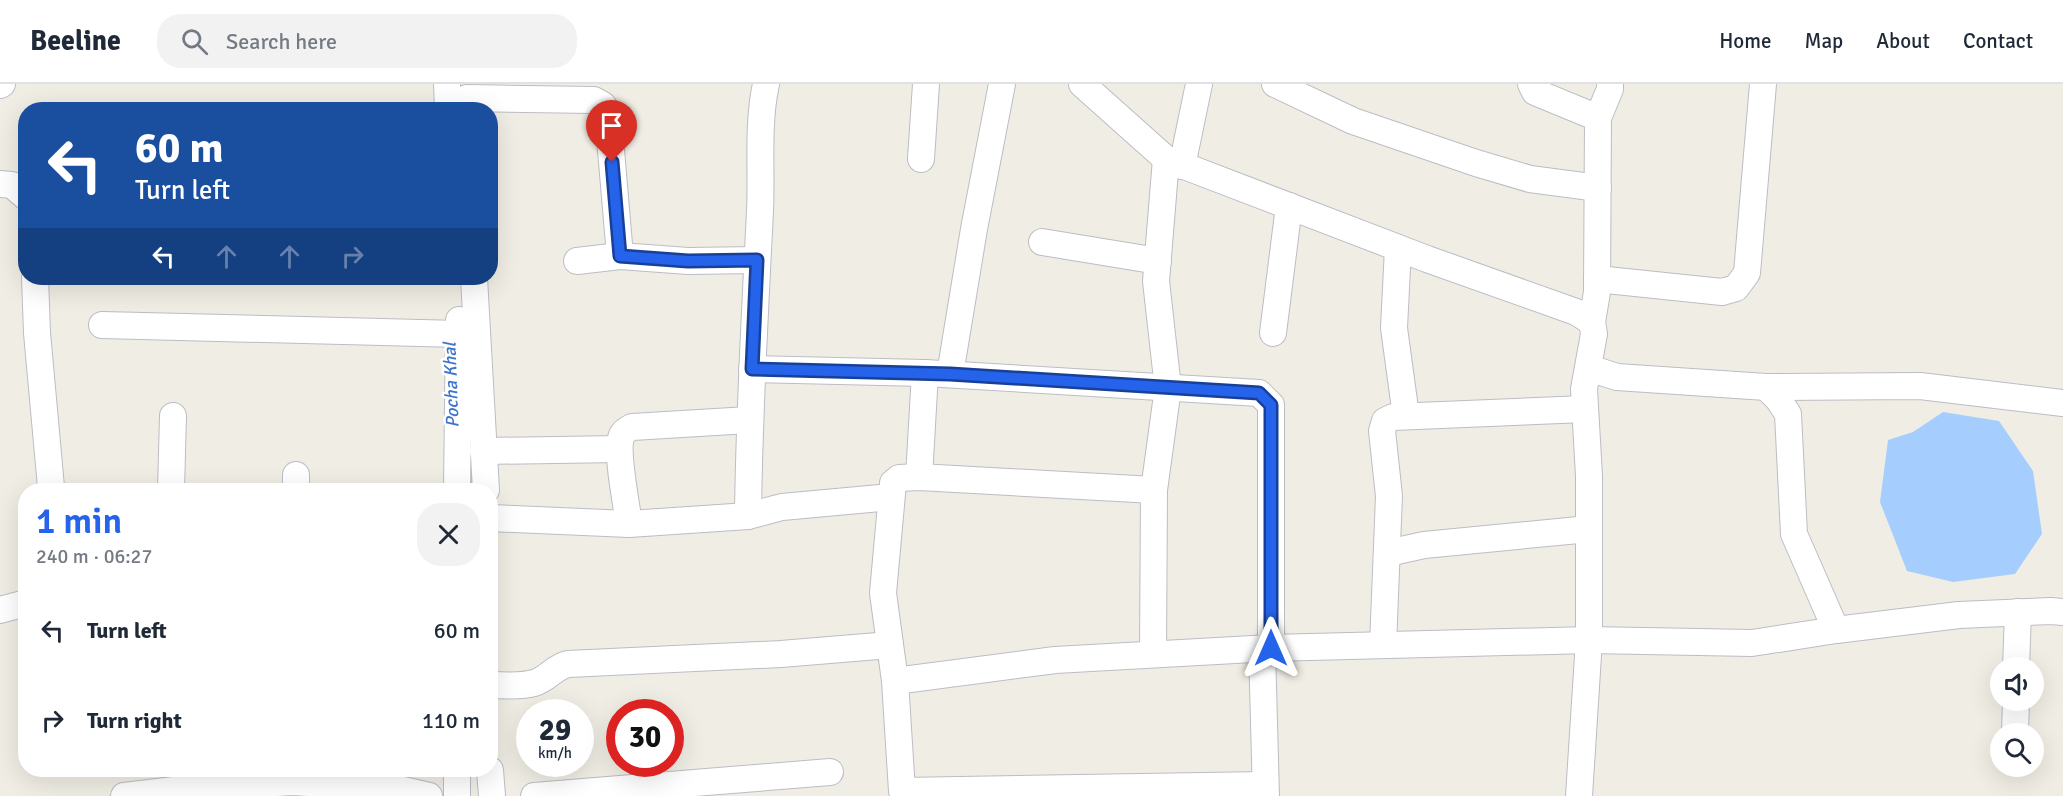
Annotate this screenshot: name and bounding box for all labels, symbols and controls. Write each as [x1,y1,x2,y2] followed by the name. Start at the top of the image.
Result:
[157,14,577,68] search box
[30,24,121,58] text: Beeline
[178,25,211,58] icon: search
[226,28,337,55] text: Search here
[1719,28,1772,54] text: Home
[1805,28,1843,54] text: Map
[1876,28,1930,54] text: About
[1963,28,2033,54] text: Contact
[586,100,637,162] pin
[595,109,628,142] icon: arrive
[135,123,224,174] text: 60 m
[36,126,114,204] icon: left
[135,174,230,207] text: Turn left
[147,240,180,273] icon: left
[210,240,243,273] icon: ahead
[273,240,306,273] icon: ahead
[336,240,369,273] icon: right
[438,340,463,428] water label: Pocha Khal
[36,499,122,544] text: 1 min
[417,503,480,566] button: close
[36,544,152,569] text: 240 m · 06:27
[36,614,69,647] icon: left
[1239,616,1303,680] position arrow
[87,617,167,644] text: Turn left
[434,617,480,644] text: 60 m
[1990,657,2044,777] map controls
[1990,657,2044,711] button: sound
[606,699,684,777] speed limit sign: 30
[36,704,69,737] icon: right
[87,707,182,734] text: Turn right
[422,707,480,734] text: 110 m
[539,712,571,749] text: 29
[1990,723,2044,777] button: search
[538,744,572,762] text: km/h

